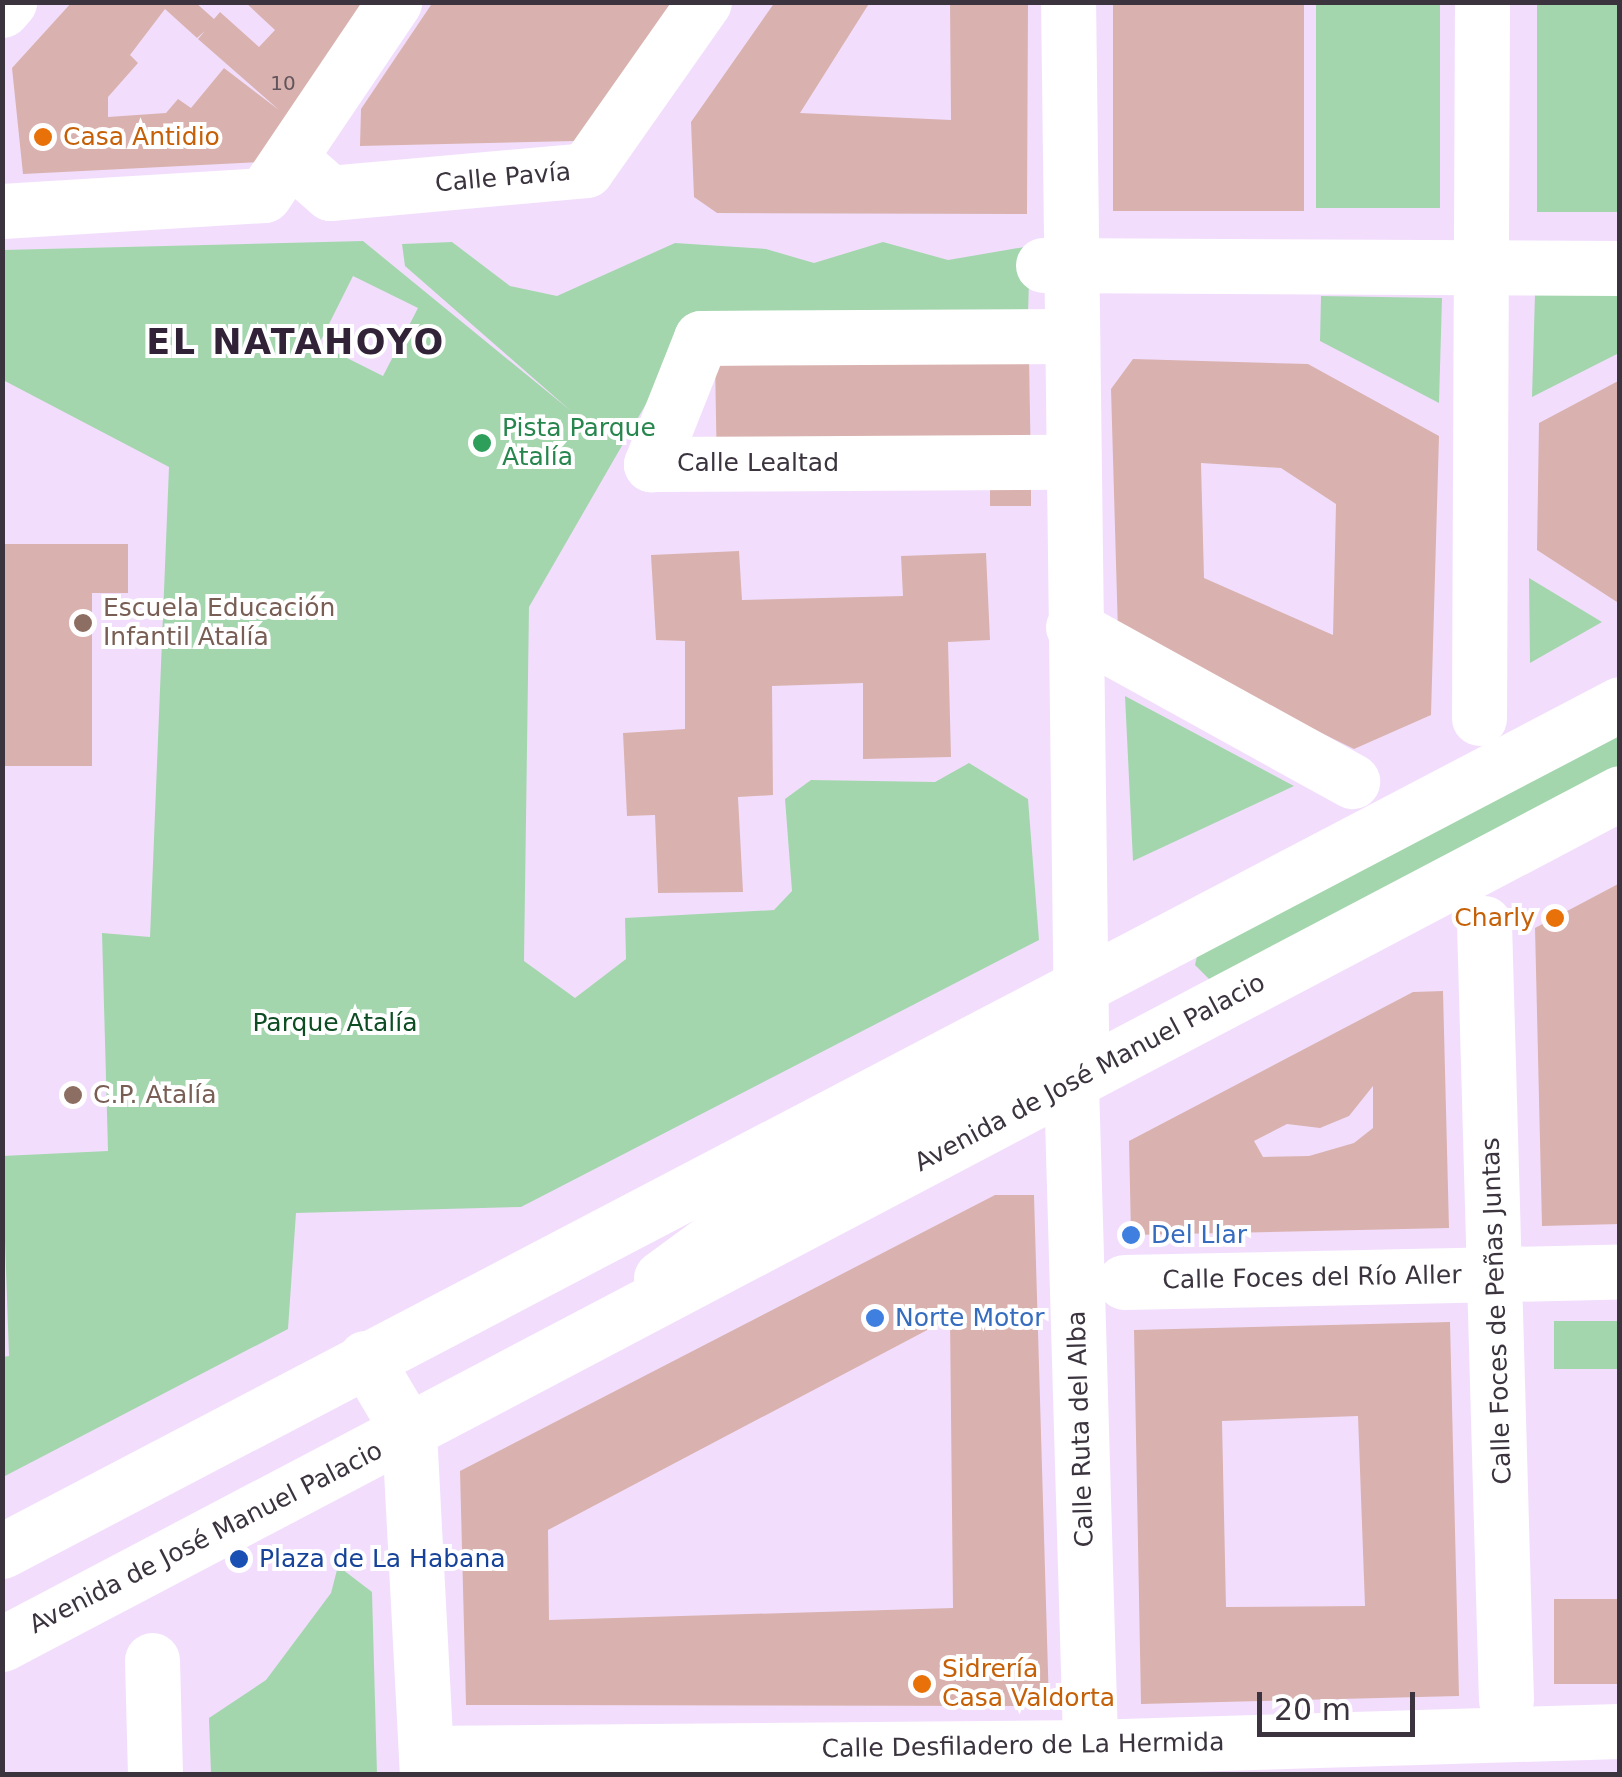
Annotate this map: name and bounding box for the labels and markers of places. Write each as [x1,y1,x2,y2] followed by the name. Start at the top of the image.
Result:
[63,122,220,152] place label: Casa Antidio
[32,126,54,148] marker: Casa Antidio
[502,414,656,473] place label: Pista Parque Atalía
[471,432,493,454] marker: Pista Parque Atalía
[103,594,335,653] place label: Escuela Educación Infantil Atalía
[72,612,94,634] marker: Escuela Educación Infantil Atalía
[1454,903,1535,933] place label: Charly
[1544,907,1566,929] marker: Charly
[93,1080,216,1110] place label: C.P. Atalía
[62,1084,84,1106] marker: C.P. Atalía
[1151,1220,1247,1250] place label: Del Llar
[1120,1224,1142,1246] marker: Del Llar
[895,1303,1045,1333] place label: Norte Motor
[864,1307,886,1329] marker: Norte Motor
[259,1544,506,1574] place label: Plaza de La Habana
[228,1548,250,1570] marker: Plaza de La Habana
[942,1655,1115,1714] place label: Sidrería Casa Valdorta
[911,1673,933,1695] marker: Sidrería Casa Valdorta

